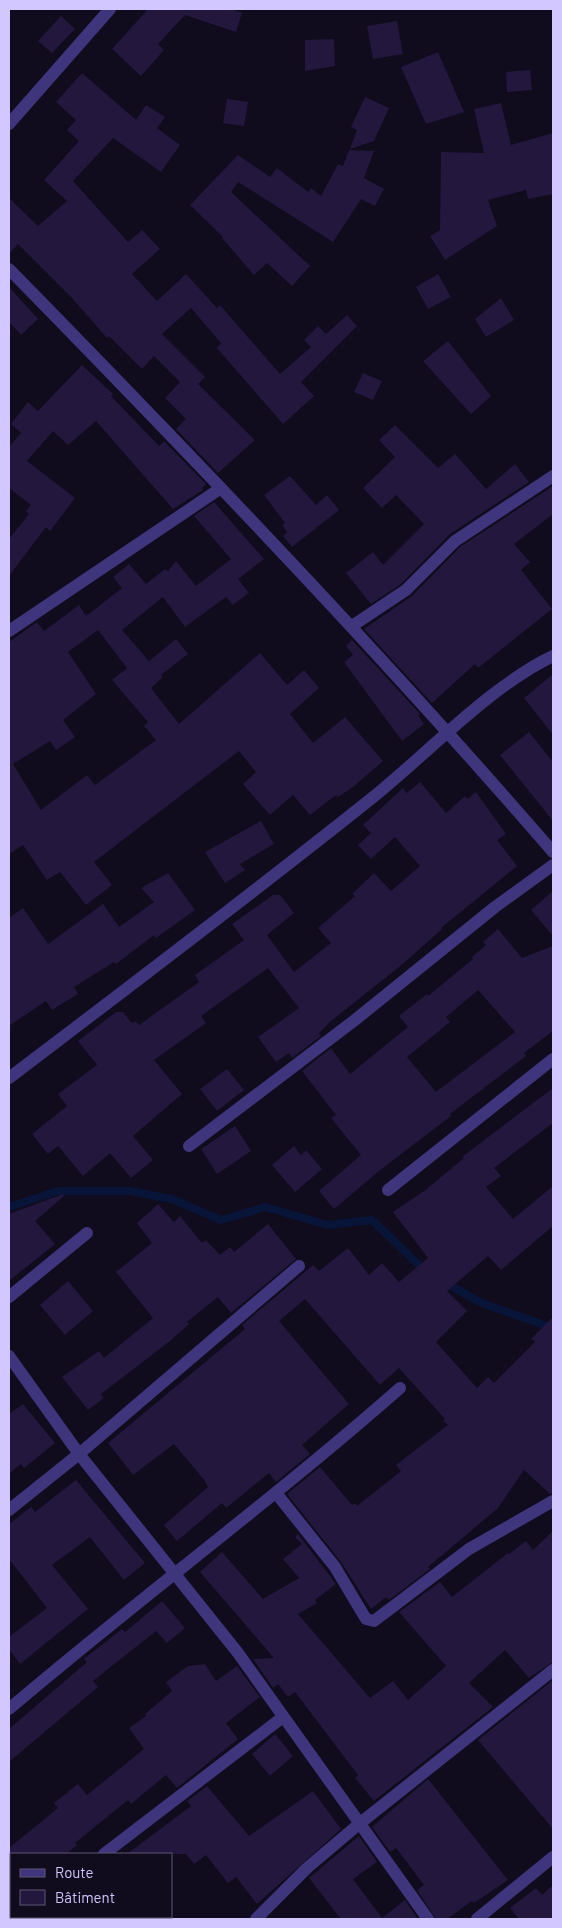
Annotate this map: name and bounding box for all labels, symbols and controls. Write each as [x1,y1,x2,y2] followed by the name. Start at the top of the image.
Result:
[10,1853,172,1918] legend
[55,1863,94,1881] text: Route
[55,1888,115,1906] text: Bâtiment

